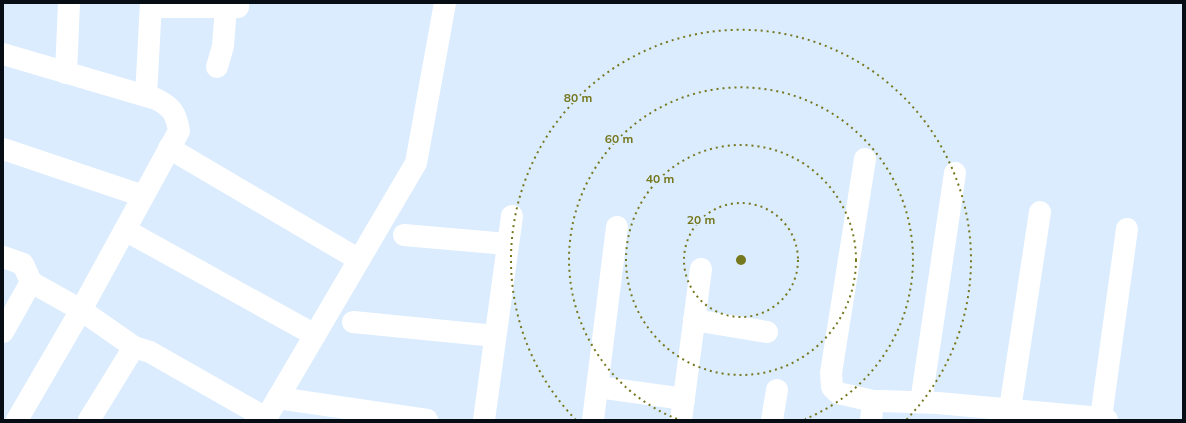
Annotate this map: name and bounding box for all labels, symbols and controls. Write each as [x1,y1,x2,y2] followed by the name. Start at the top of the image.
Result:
[564,90,592,105] text: 80 m
[605,131,633,146] text: 60 m
[646,171,674,186] text: 40 m
[687,212,715,227] text: 20 m
[734,253,748,267] centre of rings

